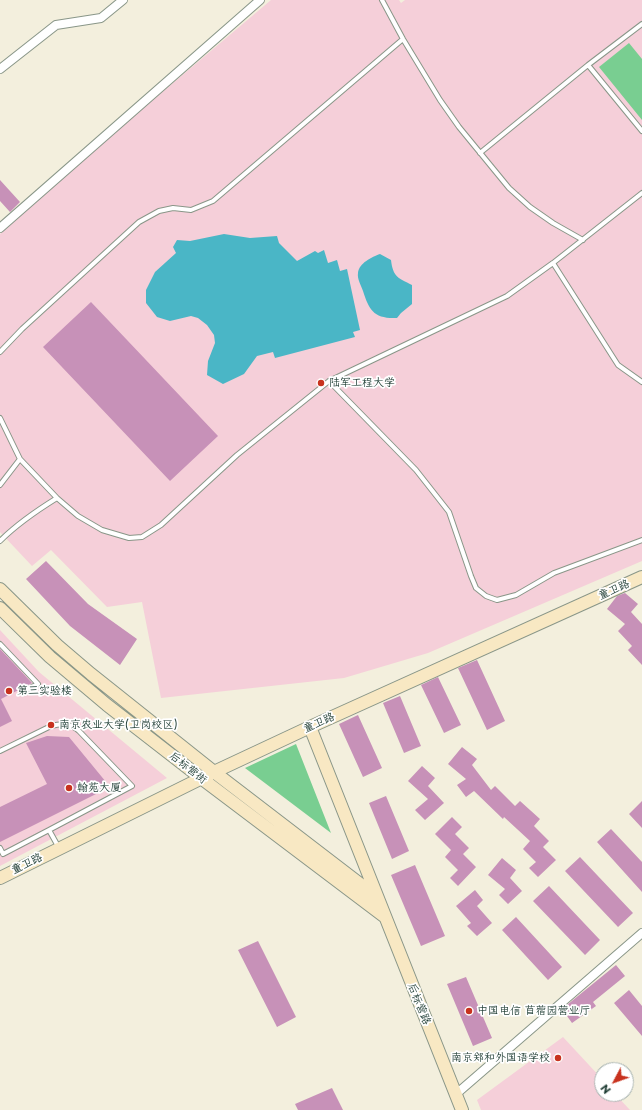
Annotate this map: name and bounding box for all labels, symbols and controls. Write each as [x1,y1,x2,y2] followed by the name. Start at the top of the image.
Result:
[329,376,395,390] place label: 陆军工程大学
[316,378,326,388] marker: 陆军工程大学
[596,577,632,603] street label: 童卫路
[17,684,72,698] place label: 第三实验楼
[4,686,14,696] marker: 第三实验楼
[301,710,337,736] street label: 童卫路
[59,718,178,732] place label: 南京农业大学(卫岗校区)
[46,720,56,730] marker: 南京农业大学(卫岗校区)
[167,749,209,787] street label: 后标营街
[77,781,121,795] place label: 翰苑大厦
[64,783,74,793] marker: 翰苑大厦
[9,851,45,877] street label: 童卫路
[405,981,433,1027] street label: 后标营路
[477,1004,591,1018] place label: 中国电信 苜蓿园营业厅
[464,1006,474,1016] marker: 中国电信 苜蓿园营业厅
[451,1051,550,1065] place label: 南京郑和外国语学校
[553,1053,563,1063] marker: 南京郑和外国语学校
[594,1062,634,1102] north arrow
[596,1081,615,1098] text: N

